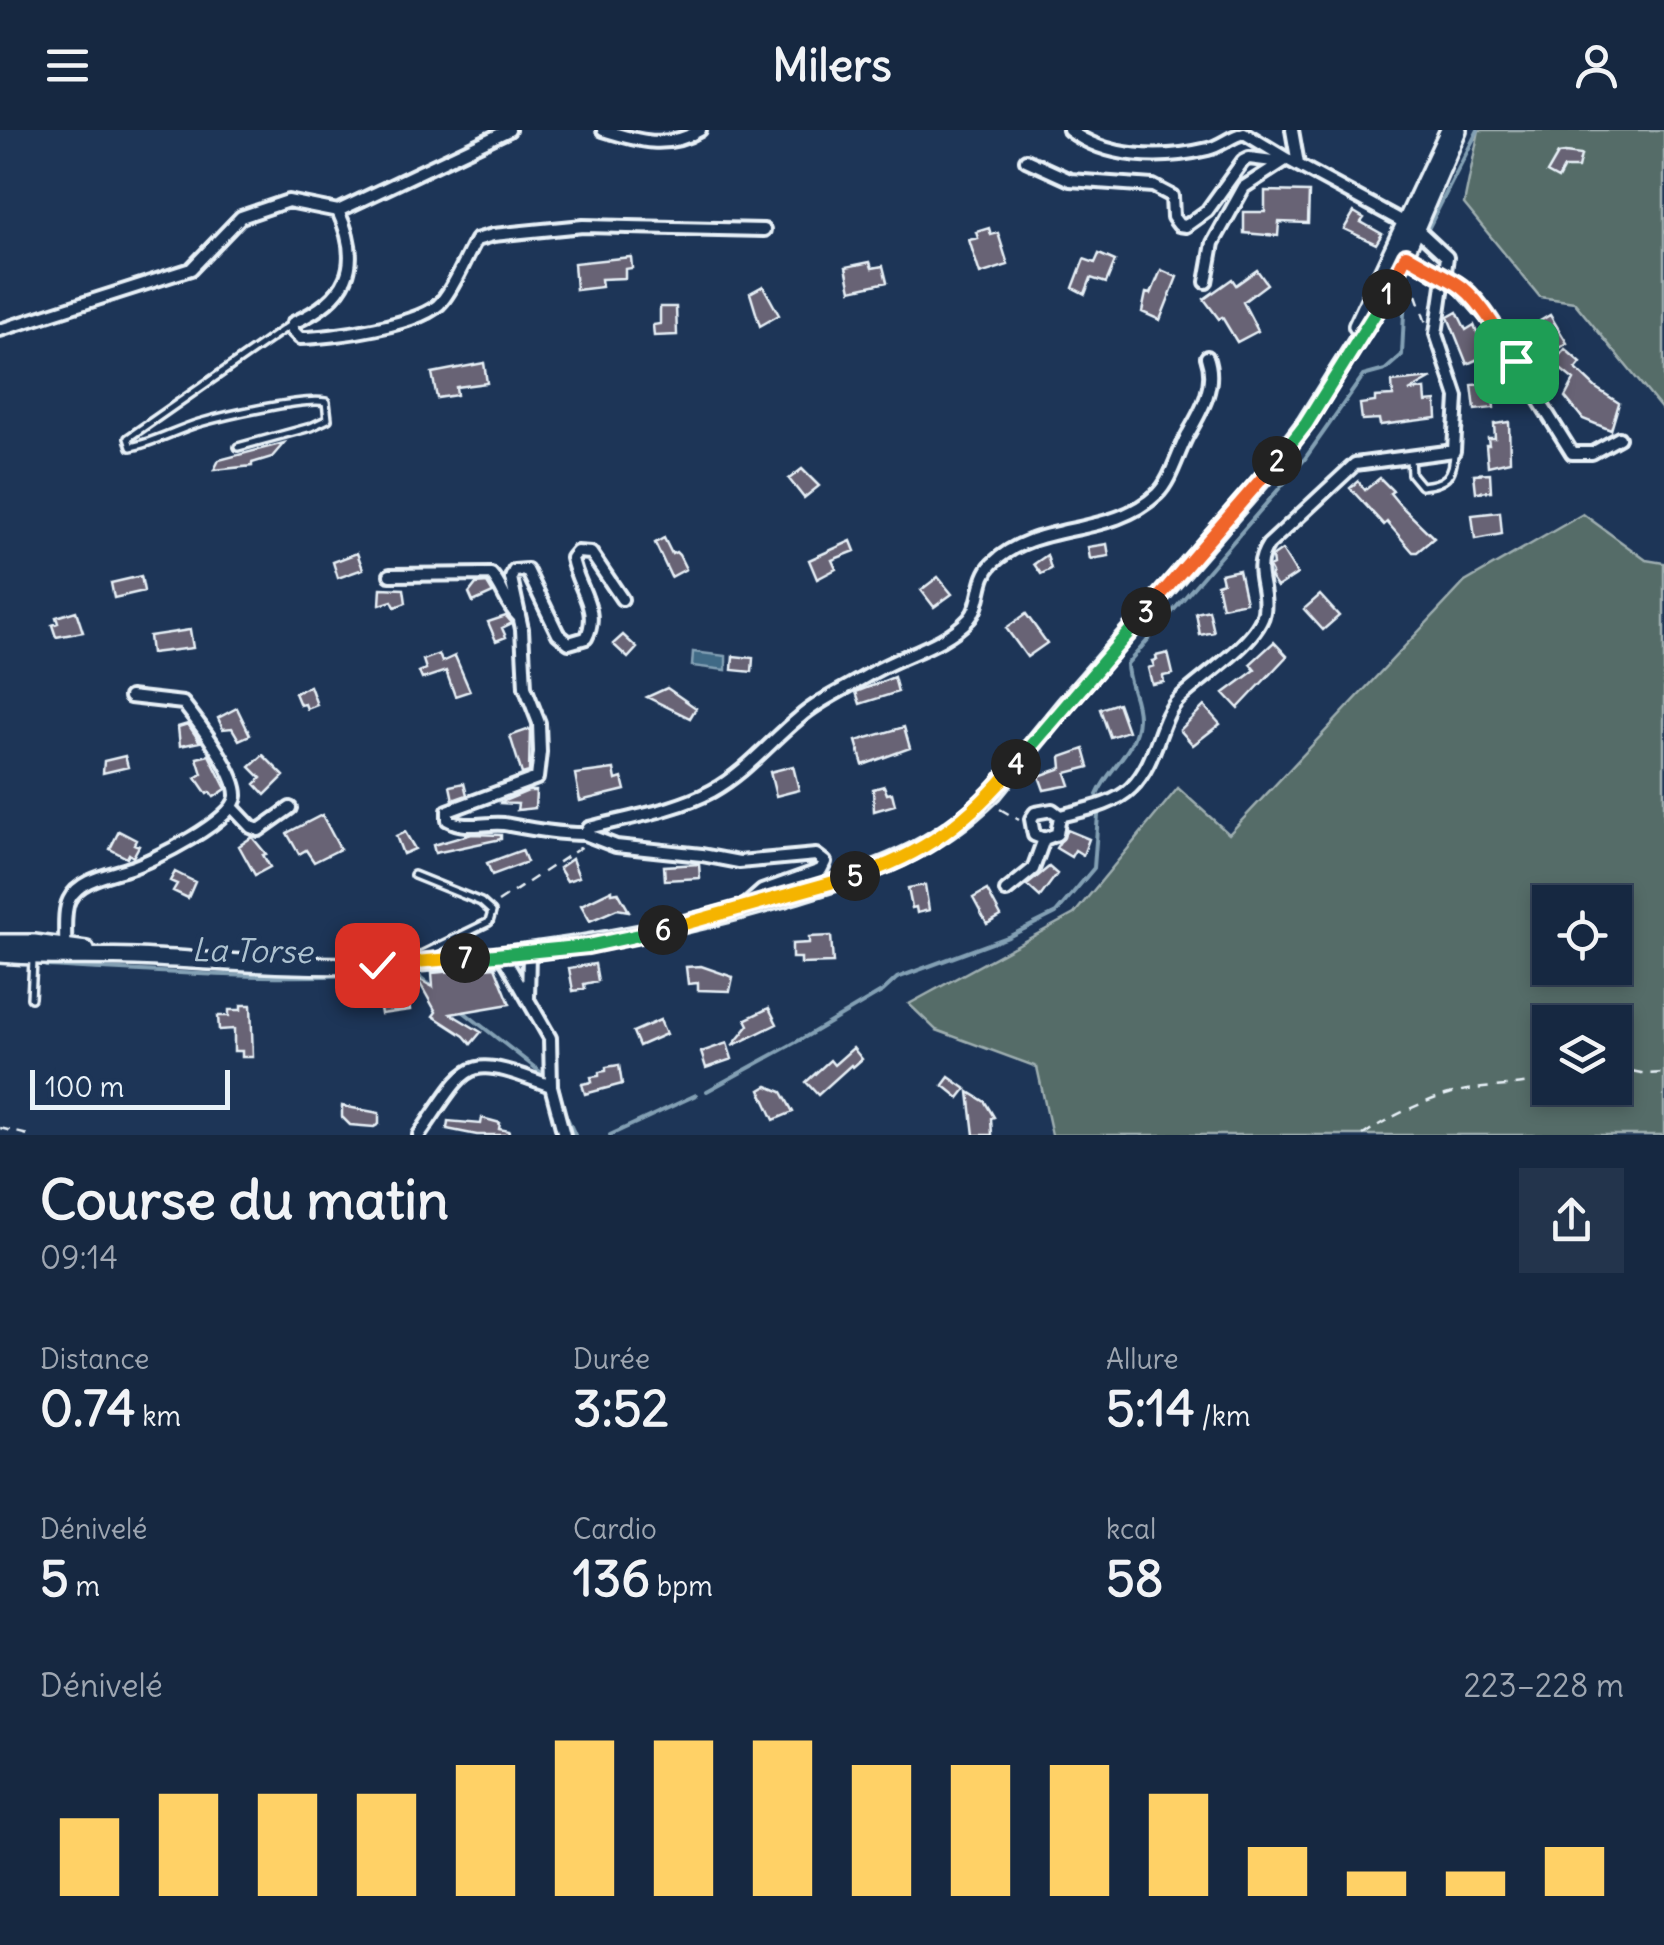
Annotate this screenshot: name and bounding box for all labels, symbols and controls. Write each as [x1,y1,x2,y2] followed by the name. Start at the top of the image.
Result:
[772,37,892,93] text: Milers
[40,38,95,93] icon: menu
[1569,38,1624,93] icon: person
[1362,269,1412,319] pin: 1
[1381,276,1393,312] text: 1
[1474,319,1559,404] pin
[1489,334,1544,389] icon: arrive
[1252,436,1302,486] pin: 2
[1269,443,1285,479] text: 2
[1121,587,1171,637] pin: 3
[1138,594,1154,630] text: 3
[991,739,1041,789] pin: 4
[1008,746,1024,782] text: 4
[830,851,880,901] pin: 5
[847,858,863,894] text: 5
[1532,885,1632,1105] map controls
[1532,885,1632,985] button: locate
[638,905,688,955] pin: 6
[655,912,671,948] text: 6
[335,923,420,1008] pin
[191,929,315,972] water label: La Torse
[440,933,490,983] pin: 7
[350,938,405,993] icon: check
[458,940,472,976] text: 7
[1532,1005,1632,1105] button: layers
[30,1065,230,1110] scale bar
[45,1069,124,1105] text: 100 m
[40,1165,449,1234] text: Course du matin
[1519,1168,1624,1273] button: share
[40,1237,118,1278] text: 09:14
[40,1341,149,1377] text: Distance
[573,1341,650,1377] text: Durée
[1106,1341,1179,1377] text: Allure
[40,1377,136,1440] text: 0.74
[573,1377,669,1440] text: 3:52
[1106,1377,1195,1440] text: 5:14
[136,1398,181,1434] text: km
[1195,1398,1250,1434] text: /km
[40,1511,147,1547] text: Dénivelé
[573,1511,657,1547] text: Cardio
[1106,1511,1156,1547] text: kcal
[40,1547,69,1610] text: 5
[573,1547,650,1610] text: 136
[1106,1547,1164,1610] text: 58
[69,1568,100,1604] text: m
[650,1568,713,1604] text: bpm
[40,1665,163,1706] text: Dénivelé
[1463,1665,1624,1706] text: 223–228 m

